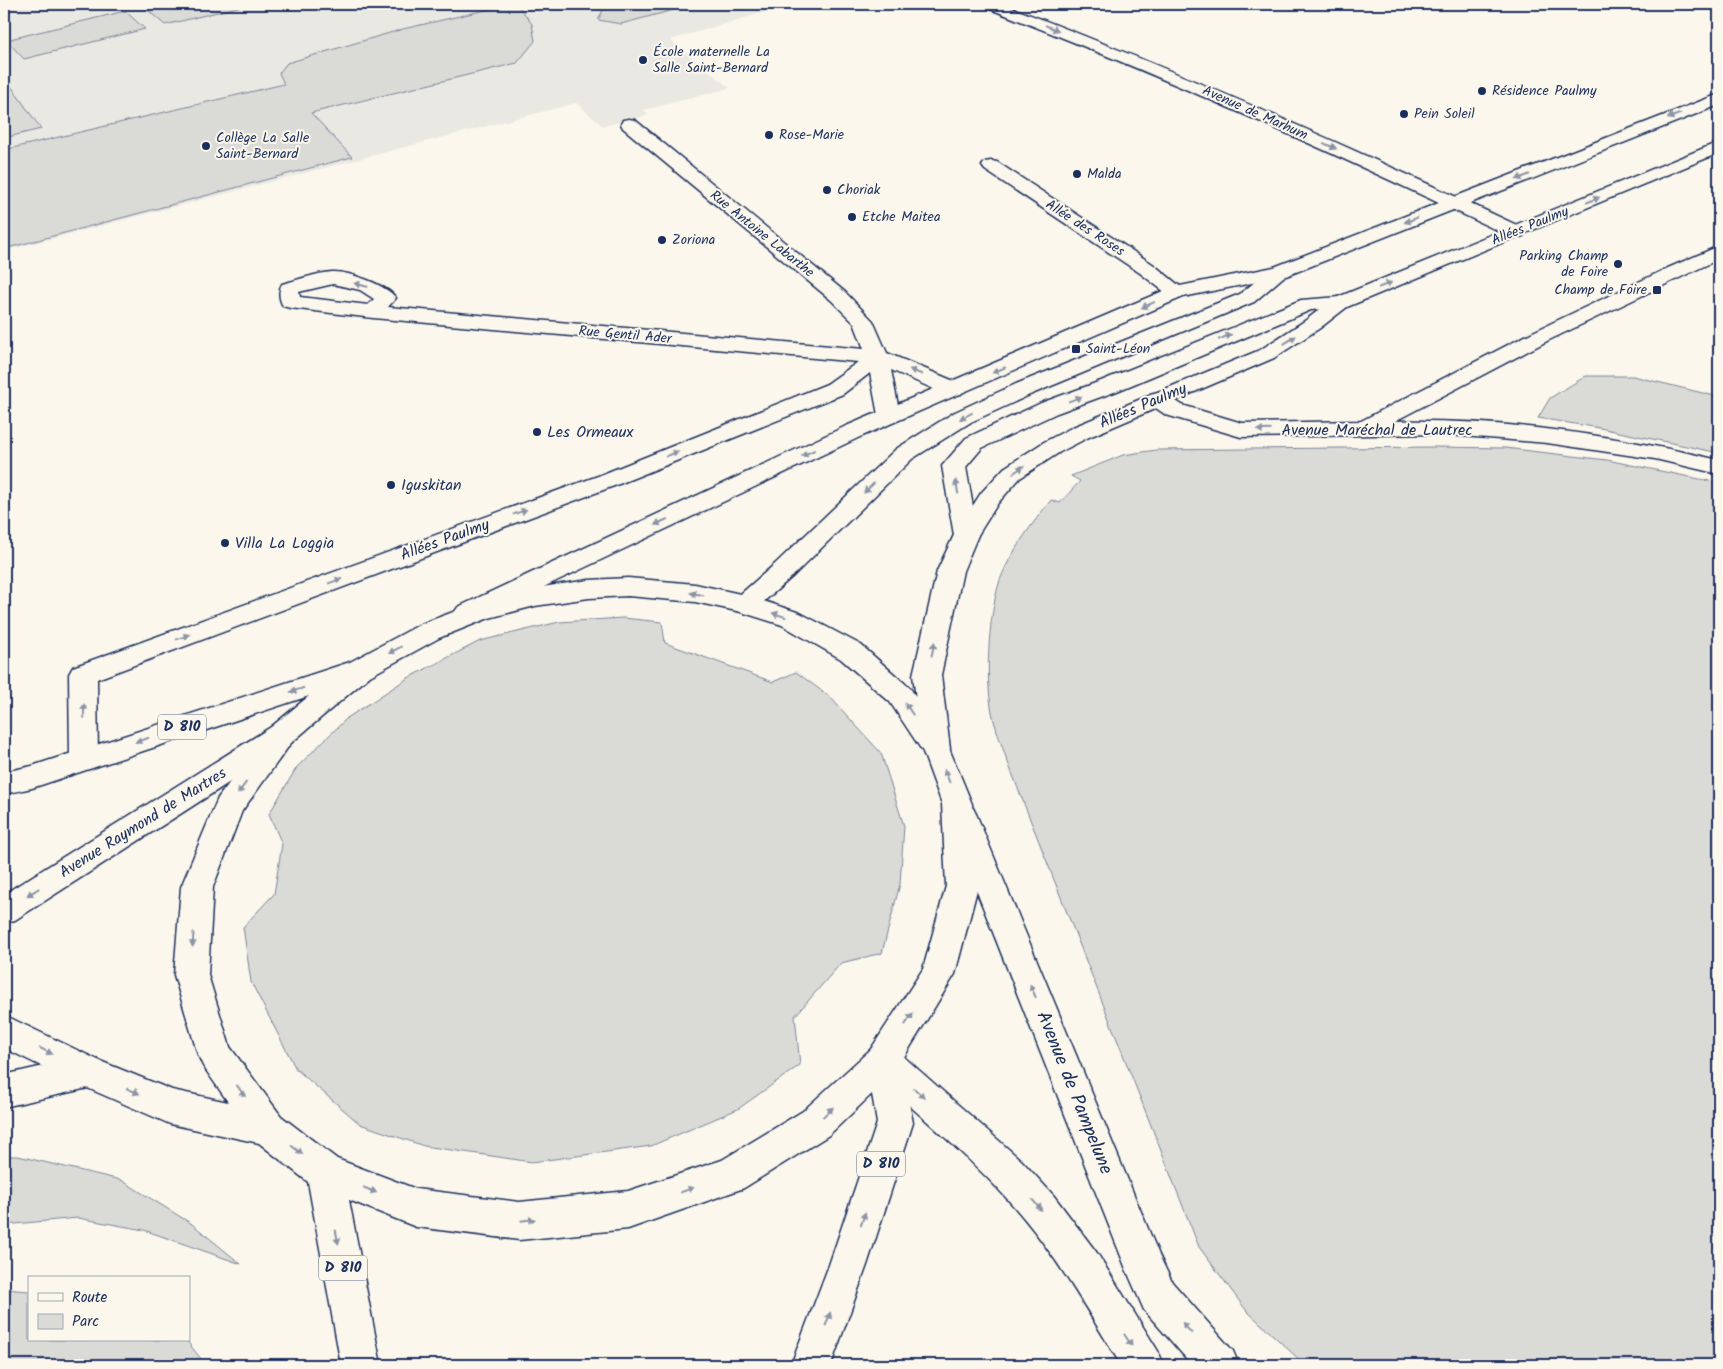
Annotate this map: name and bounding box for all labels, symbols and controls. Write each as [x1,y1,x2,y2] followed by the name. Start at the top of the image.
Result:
[1045,24,1060,32] one-way arrow
[653,41,770,79] place label: École maternelle La Salle Saint-Bernard
[637,54,649,66] marker: École maternelle La Salle Saint-Bernard
[1199,80,1311,146] street label: Avenue de Marhum
[1492,80,1597,102] place label: Résidence Paulmy
[1476,85,1488,97] marker: Résidence Paulmy
[1414,103,1475,125] place label: Pein Soleil
[1398,108,1410,120] marker: Pein Soleil
[1667,113,1681,121] one-way arrow
[779,124,845,146] place label: Rose-Marie
[216,127,310,165] place label: Collège La Salle Saint-Bernard
[763,129,775,141] marker: Rose-Marie
[200,140,212,152] marker: Collège La Salle Saint-Bernard
[1323,143,1337,151] one-way arrow
[1087,163,1122,185] place label: Malda
[1071,168,1083,180] marker: Malda
[1516,174,1530,182] one-way arrow
[837,179,881,201] place label: Choriak
[821,184,833,196] marker: Choriak
[705,185,820,284] street label: Rue Antoine Labarthe
[1041,194,1129,262] street label: Allée des Roses
[1586,195,1600,203] one-way arrow
[1488,200,1572,251] street label: Allées Paulmy
[862,206,940,228] place label: Etche Maitea
[846,211,858,223] marker: Etche Maitea
[1403,216,1418,224] one-way arrow
[672,229,715,251] place label: Zoriona
[656,234,668,246] marker: Zoriona
[1519,245,1609,283] place label: Parking Champ de Foire
[1612,258,1624,270] marker: Parking Champ de Foire
[1554,279,1648,301] place label: Champ de Foire
[1378,280,1392,288] one-way arrow
[353,281,368,289] one-way arrow
[1651,284,1663,296] marker: Champ de Foire
[1141,302,1155,310] one-way arrow
[578,320,674,350] street label: Rue Gentil Ader
[1218,333,1233,341] one-way arrow
[1283,335,1296,344] one-way arrow
[1086,338,1150,360] place label: Saint-Léon
[1070,343,1082,355] marker: Saint-Léon
[992,366,1006,374] one-way arrow
[908,368,923,376] one-way arrow
[1095,376,1191,436] street label: Allées Paulmy
[1068,395,1083,403] one-way arrow
[959,412,973,420] one-way arrow
[1282,418,1472,443] street label: Avenue Maréchal de Lautrec
[547,420,634,445] place label: Les Ormeaux
[531,426,543,438] marker: Les Ormeaux
[1256,426,1272,434] one-way arrow
[800,448,815,457] one-way arrow
[665,450,680,458] one-way arrow
[1011,465,1025,475] one-way arrow
[401,473,462,498] place label: Iguskitan
[953,478,961,494] one-way arrow
[385,479,397,491] marker: Iguskitan
[864,482,876,494] one-way arrow
[513,508,528,515] one-way arrow
[397,512,493,568] street label: Allées Paulmy
[654,518,668,526] one-way arrow
[235,531,334,556] place label: Villa La Loggia
[219,537,231,549] marker: Villa La Loggia
[328,577,343,585] one-way arrow
[690,590,705,598] one-way arrow
[772,611,787,618] one-way arrow
[176,633,191,641] one-way arrow
[929,642,937,657] one-way arrow
[387,646,402,654] one-way arrow
[289,686,304,694] one-way arrow
[80,702,88,718] one-way arrow
[904,702,914,716] one-way arrow
[158,714,206,740] road number: D 810
[135,737,150,745] one-way arrow
[54,761,232,885] street label: Avenue Raymond de Martres
[943,769,950,784] one-way arrow
[237,781,247,795] one-way arrow
[26,887,39,896] one-way arrow
[189,933,197,949] one-way arrow
[1029,984,1037,998] one-way arrow
[1028,1007,1121,1180] street label: Avenue de Pampelune
[905,1013,914,1026] one-way arrow
[39,1048,53,1056] one-way arrow
[235,1084,246,1097] one-way arrow
[126,1087,140,1095] one-way arrow
[913,1087,925,1099] one-way arrow
[822,1106,834,1118] one-way arrow
[290,1145,304,1155] one-way arrow
[857,1152,905,1176] road number: D 810
[363,1186,378,1194] one-way arrow
[680,1186,695,1194] one-way arrow
[1031,1199,1042,1211] one-way arrow
[860,1211,867,1226] one-way arrow
[521,1216,537,1224] one-way arrow
[333,1229,341,1244] one-way arrow
[319,1256,367,1280] road number: D 810
[28,1276,190,1342] legend
[72,1286,108,1310] text: Route
[72,1310,99,1334] text: Parc
[825,1312,832,1327] one-way arrow
[1181,1322,1192,1335] one-way arrow
[1123,1333,1133,1346] one-way arrow

